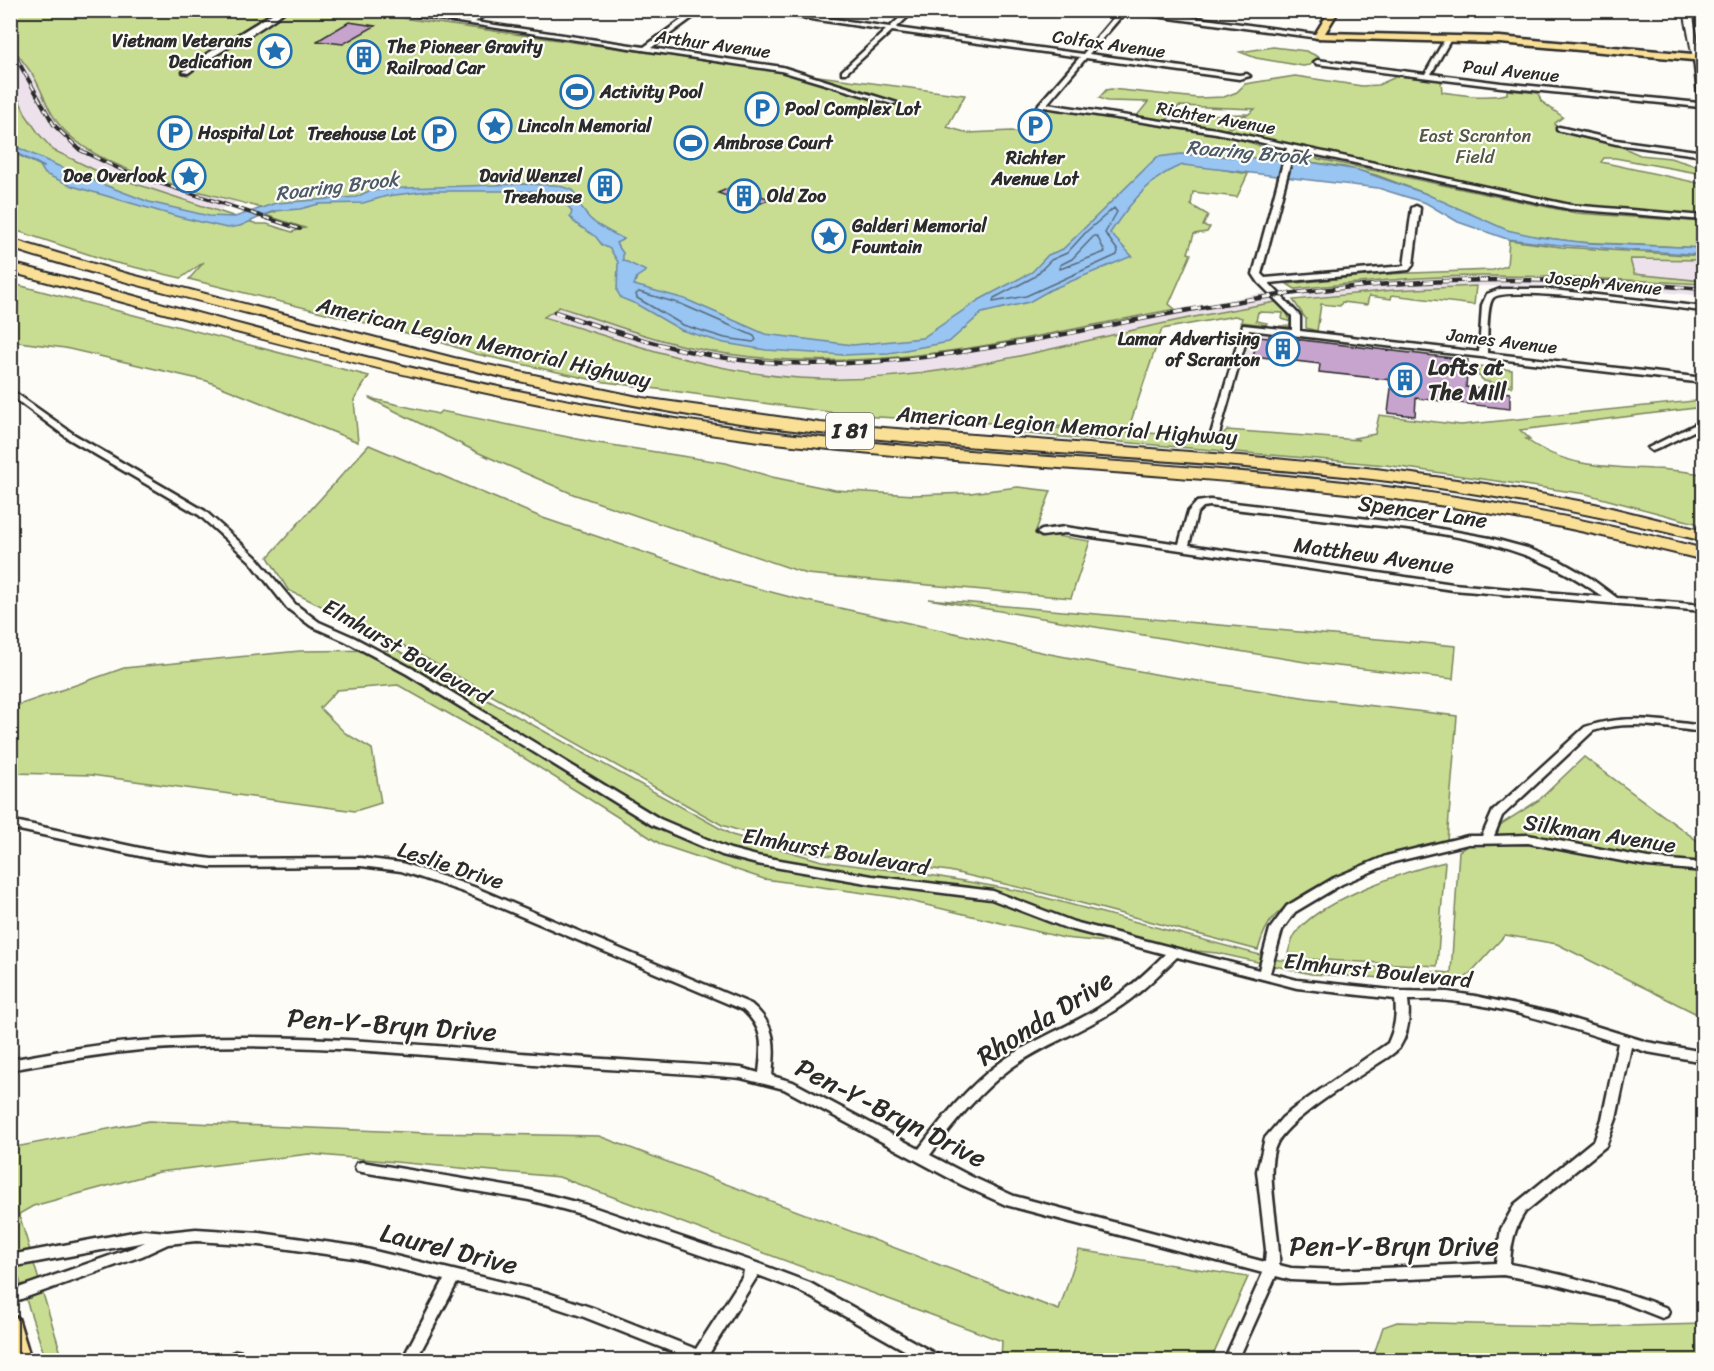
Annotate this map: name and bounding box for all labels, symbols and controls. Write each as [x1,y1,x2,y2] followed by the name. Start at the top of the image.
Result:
[652,20,773,68] street label: Arthur Avenue
[1050,20,1168,68] street label: Colfax Avenue
[112,25,253,78] place label: Vietnam Veterans Dedication
[386,31,543,84] place label: The Pioneer Gravity Railroad Car
[257,33,293,69] place icon: Vietnam Veterans Dedication
[346,39,382,75] building icon: The Pioneer Gravity Railroad Car
[1461,50,1561,92] street label: Paul Avenue
[559,74,595,110] sports icon: Activity Pool
[599,76,704,108] place label: Activity Pool
[744,91,780,127] parking icon: Pool Complex Lot
[1154,92,1278,144] street label: Richter Avenue
[785,93,922,125] place label: Pool Complex Lot
[477,108,513,144] place icon: Lincoln Memorial
[1017,108,1053,144] parking icon: Richter Avenue Lot
[518,110,652,142] place label: Lincoln Memorial
[157,115,193,151] parking icon: Hospital Lot
[421,116,457,152] parking icon: Treehouse Lot
[197,117,294,149] place label: Hospital Lot
[307,118,416,150] place label: Treehouse Lot
[1419,120,1531,173] park label: East Scranton Field
[673,125,709,161] sports icon: Ambrose Court
[713,127,834,159] place label: Ambrose Court
[1185,130,1314,176] water label: Roaring Brook
[991,142,1080,195] place label: Richter Avenue Lot
[171,158,207,194] place icon: Doe Overlook
[63,160,166,192] place label: Doe Overlook
[479,160,583,213] place label: David Wenzel Treehouse
[273,161,403,211] water label: Roaring Brook
[587,168,623,204] building icon: David Wenzel Treehouse
[726,178,762,214] building icon: Old Zoo
[767,180,827,212] place label: Old Zoo
[851,210,987,263] place label: Galderi Memorial Fountain
[811,218,847,254] place icon: Galderi Memorial Fountain
[1544,261,1663,305] street label: Joseph Avenue
[312,285,655,400] street label: American Legion Memorial Highway
[1444,318,1559,364] street label: James Avenue
[1118,323,1260,376] place label: Lamar Advertising of Scranton
[1265,331,1301,367] building icon: Lamar Advertising of Scranton
[1428,348,1507,412] place label: Lofts at The Mill
[1387,362,1423,398] building icon: Lofts at The Mill
[894,394,1239,457] street label: American Legion Memorial Highway
[826,413,874,449] road number: I 81
[1356,483,1490,540] street label: Spencer Lane
[1291,525,1456,586] street label: Matthew Avenue
[315,587,499,716] street label: Elmhurst Boulevard
[1521,802,1679,865] street label: Silkman Avenue
[740,816,934,887] street label: Elmhurst Boulevard
[392,830,509,901] street label: Leslie Drive
[1282,941,1475,1000] street label: Elmhurst Boulevard
[967,957,1123,1079] street label: Rhonda Drive
[286,994,498,1056] street label: Pen-Y-Bryn Drive
[787,1044,995,1182] street label: Pen-Y-Bryn Drive
[375,1209,523,1289] street label: Laurel Drive
[1289,1222,1499,1270] street label: Pen-Y-Bryn Drive

